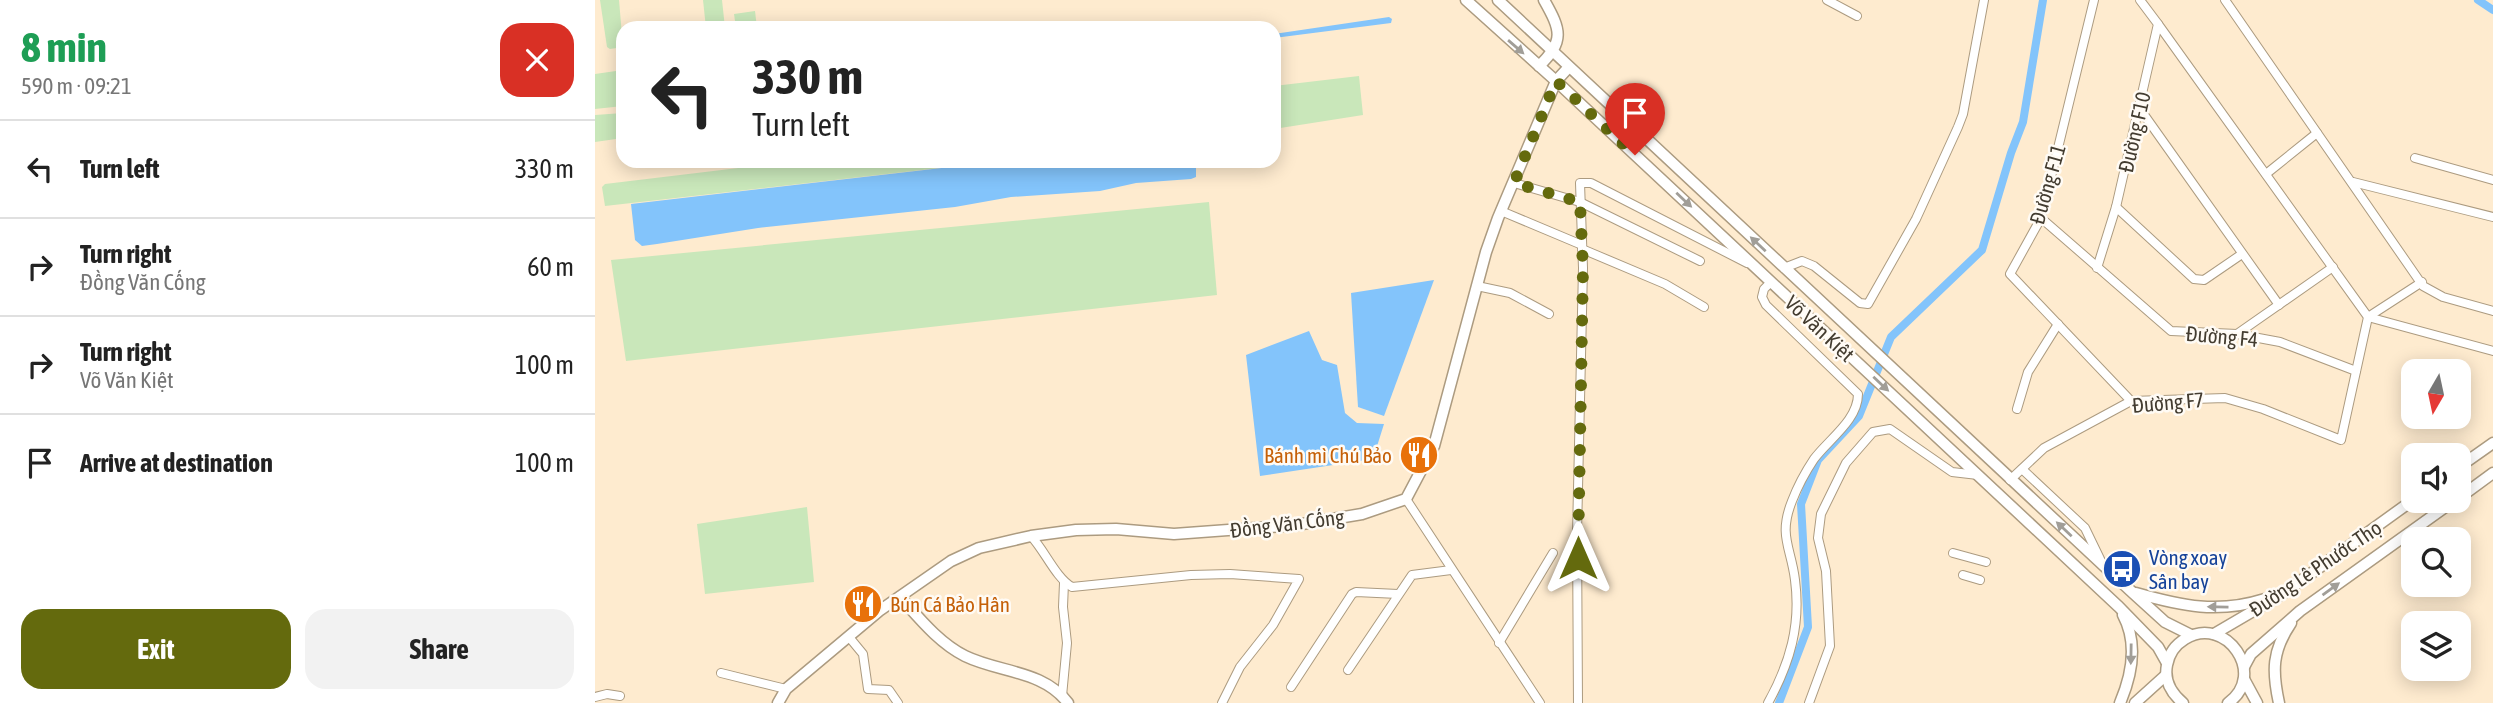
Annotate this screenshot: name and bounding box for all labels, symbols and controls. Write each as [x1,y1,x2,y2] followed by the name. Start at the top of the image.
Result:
[21,23,107,71] text: 8 min
[500,23,574,97] button: close
[1507,39,1525,54] one-way arrow
[752,48,863,104] text: 330 m
[637,49,728,140] icon: left
[21,73,132,99] text: 590 m · 09:21
[1605,83,1665,155] pin
[2113,89,2155,175] street label: Đường F10
[1616,94,1654,132] icon: arrive
[752,106,850,143] text: Turn left
[2024,141,2070,227] street label: Đường F11
[21,150,59,188] icon: left
[80,154,160,184] text: Turn left
[515,154,574,184] text: 330 m
[1675,192,1692,208] one-way arrow
[1750,236,1767,252] one-way arrow
[80,239,171,269] text: Turn right
[21,248,59,286] icon: right
[527,252,574,282] text: 60 m
[80,269,206,295] text: Đồng Văn Cống
[1781,290,1859,366] street label: Võ Văn Kiệt
[2185,321,2259,351] street label: Đường F4
[80,337,171,367] text: Turn right
[21,346,59,384] icon: right
[515,350,574,380] text: 100 m
[2401,359,2471,429] north arrow
[2401,359,2471,681] map controls
[80,367,174,393] text: Võ Văn Kiệt
[1872,376,1889,392] one-way arrow
[2131,387,2205,417] street label: Đường F7
[1398,434,1440,476] restaurant icon: Bánh mì Chú Bảo
[1264,443,1392,467] place label: Bánh mì Chú Bảo
[2401,443,2471,513] button: sound
[21,444,59,482] icon: arrive
[80,448,273,478] text: Arrive at destination
[515,448,574,478] text: 100 m
[1229,504,1345,542] street label: Đồng Văn Cống
[2244,515,2386,621] street label: Đường Lê Phước Thọ
[1541,521,1615,595] position arrow
[2056,522,2073,538] one-way arrow
[2401,527,2471,597] button: search
[2149,545,2228,593] place label: Vòng xoay Sân bay
[2101,548,2143,590] bus stop icon: Vòng xoay Sân bay
[2322,582,2340,596] one-way arrow
[842,583,884,625] restaurant icon: Bún Cá Bảo Hân
[890,592,1010,616] place label: Bún Cá Bảo Hân
[2207,601,2229,613] one-way arrow
[21,609,291,689] button: Exit
[305,609,574,689] button: Share
[2401,611,2471,681] button: layers
[2126,644,2137,666] one-way arrow

